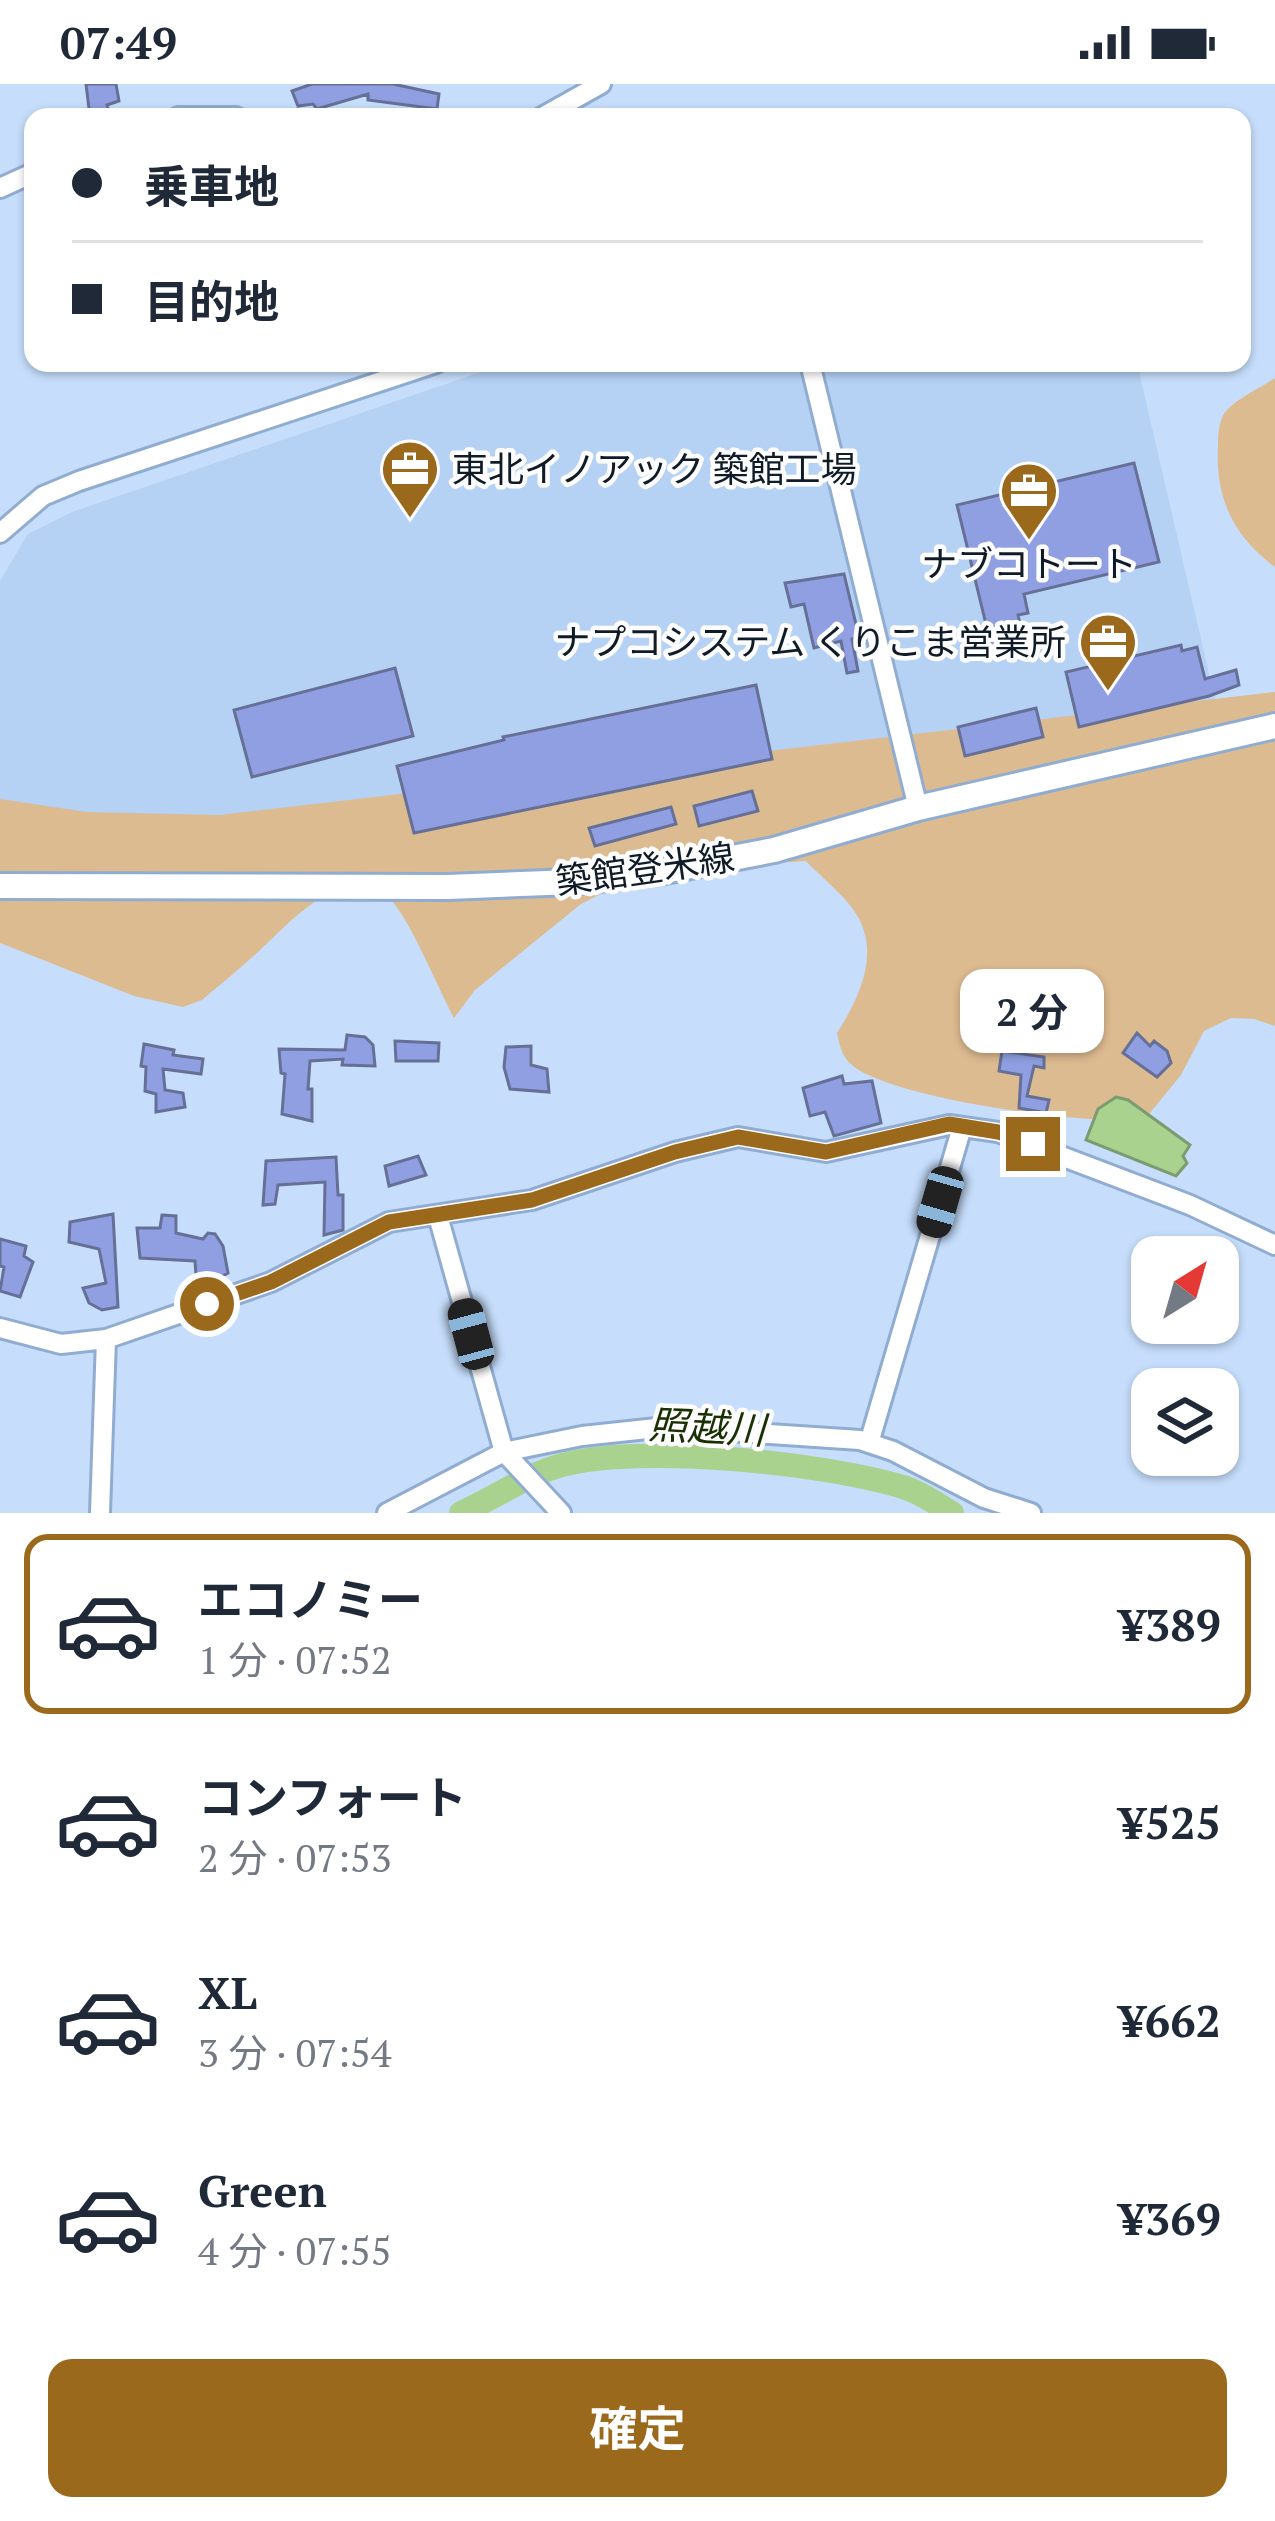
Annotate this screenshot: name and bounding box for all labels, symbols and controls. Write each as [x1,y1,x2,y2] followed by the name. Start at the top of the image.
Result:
[60,12,177,72] text: 07:49
[144,156,279,216] text: 乗車地
[144,271,279,331] text: 目的地
[379,438,441,520] office icon: 東北イノアック 築館工場
[452,445,857,492] place label: 東北イノアック 築館工場
[998,460,1060,542] office icon: ナブコトート
[921,540,1137,587] place label: ナブコトート
[1077,611,1139,693] office icon: ナプコシステム くりこま営業所
[554,618,1066,665] place label: ナプコシステム くりこま営業所
[553,833,737,904] street label: 築館登米線
[961,970,1105,1054] callout: 2 分
[996,985,1068,1037] text: 2 分
[1006,1117,1060,1171] route end
[913,1162,967,1242] car
[1131,1236,1239,1344] north arrow
[1131,1236,1239,1476] map controls
[180,1277,234,1331] route start
[444,1295,498,1373] car
[1131,1368,1239,1476] button: layers
[647,1397,771,1455] water label: 照越川
[198,1569,423,1629] text: エコノミー
[54,1570,162,1678] icon: car
[1119,1594,1221,1654] text: ¥389
[198,1633,391,1685] text: 1 分 · 07:52
[198,1767,467,1827] text: コンフォート
[54,1768,162,1876] icon: car
[1119,1792,1221,1852] text: ¥525
[198,1831,391,1883] text: 2 分 · 07:53
[198,1962,257,2022] text: XL
[54,1966,162,2074] icon: car
[1119,1990,1221,2050] text: ¥662
[198,2026,391,2078] text: 3 分 · 07:54
[198,2160,327,2220] text: Green
[54,2164,162,2272] icon: car
[1119,2188,1221,2248] text: ¥369
[198,2224,391,2276] text: 4 分 · 07:55
[48,2359,1227,2497] button: 確定

